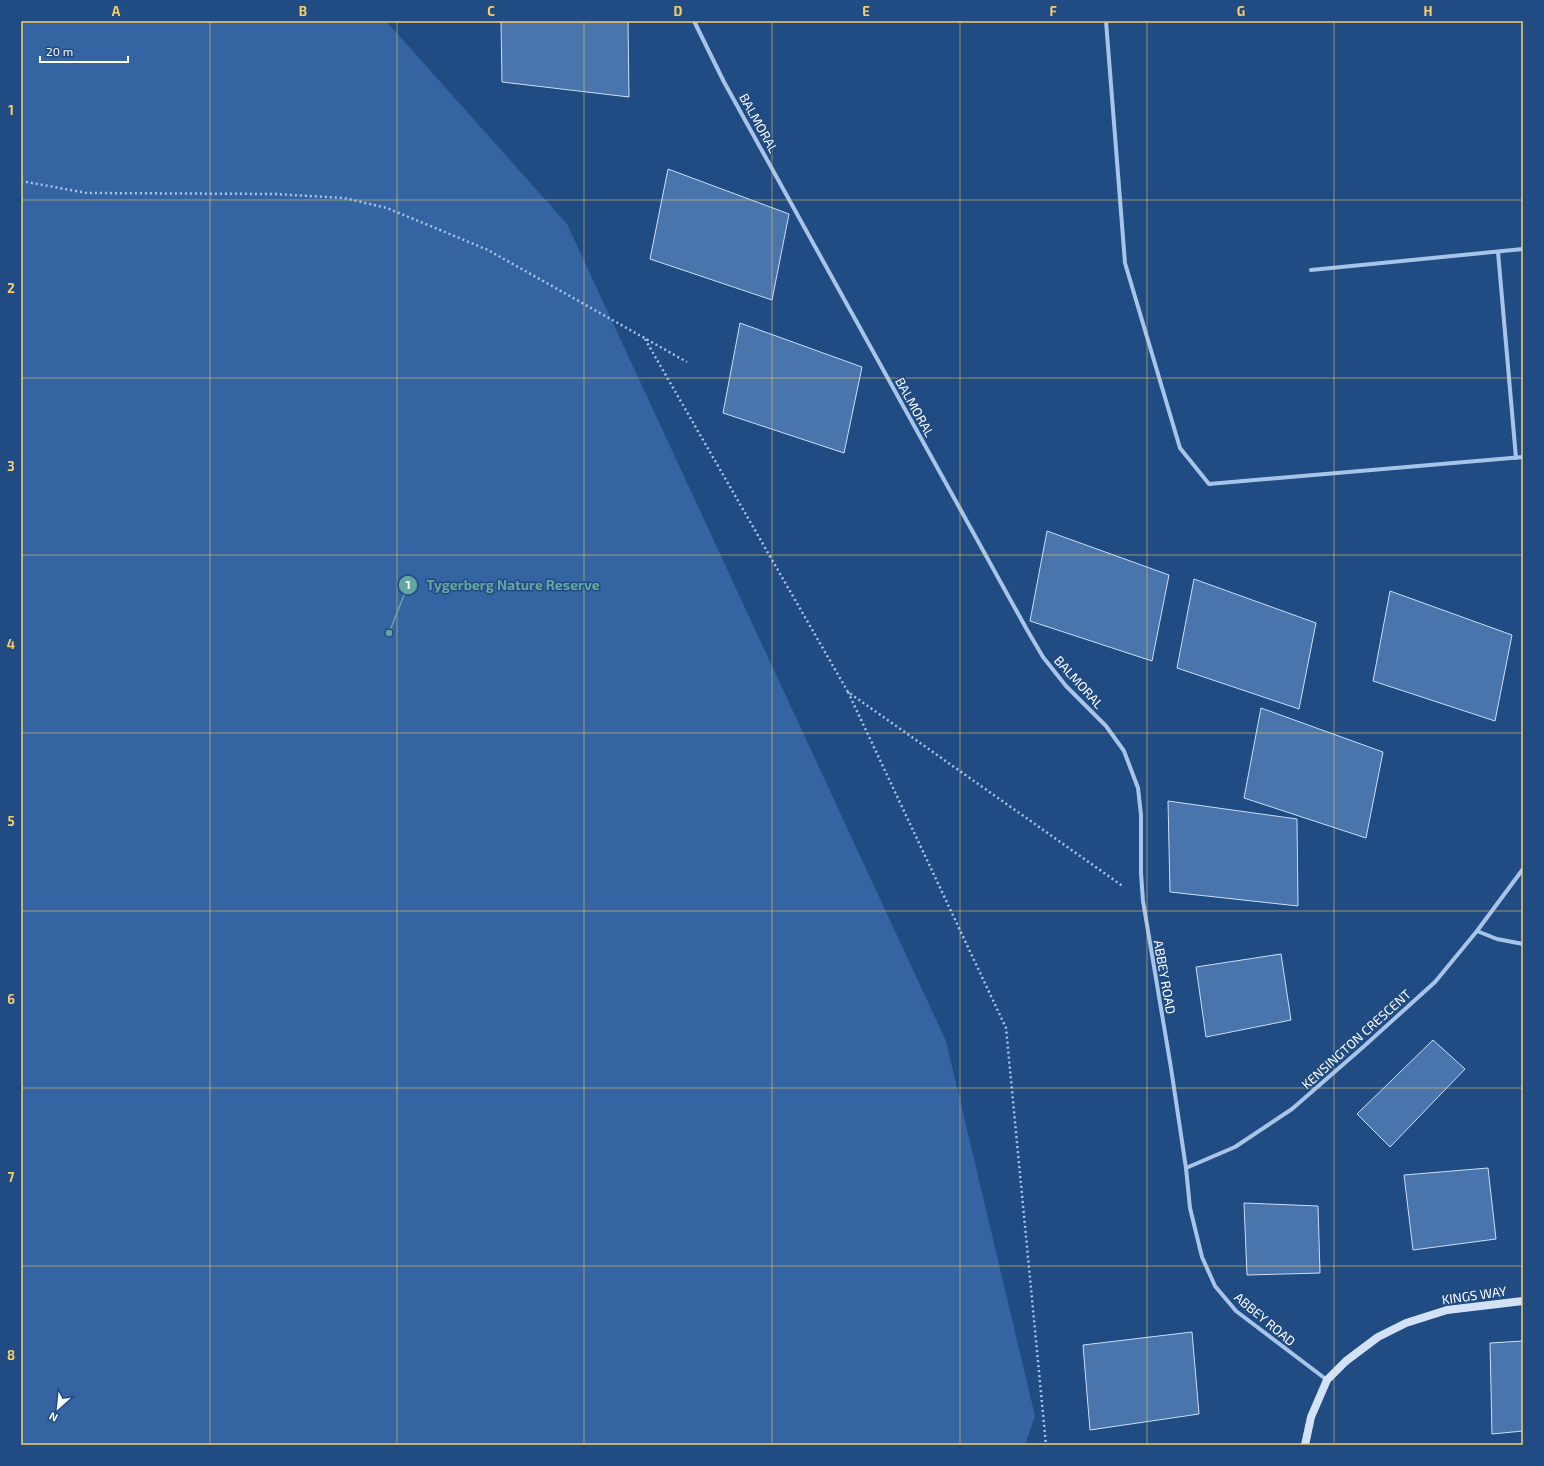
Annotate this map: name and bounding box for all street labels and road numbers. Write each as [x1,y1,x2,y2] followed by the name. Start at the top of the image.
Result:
[736,90,782,156] street label: BALMORAL
[892,374,938,440] street label: BALMORAL
[1051,652,1107,712] street label: BALMORAL
[1151,939,1179,1015] street label: ABBEY ROAD
[1298,985,1414,1092] street label: KENSINGTON CRESCENT
[1441,1282,1508,1307] street label: KINGS WAY
[1231,1289,1299,1349] street label: ABBEY ROAD

